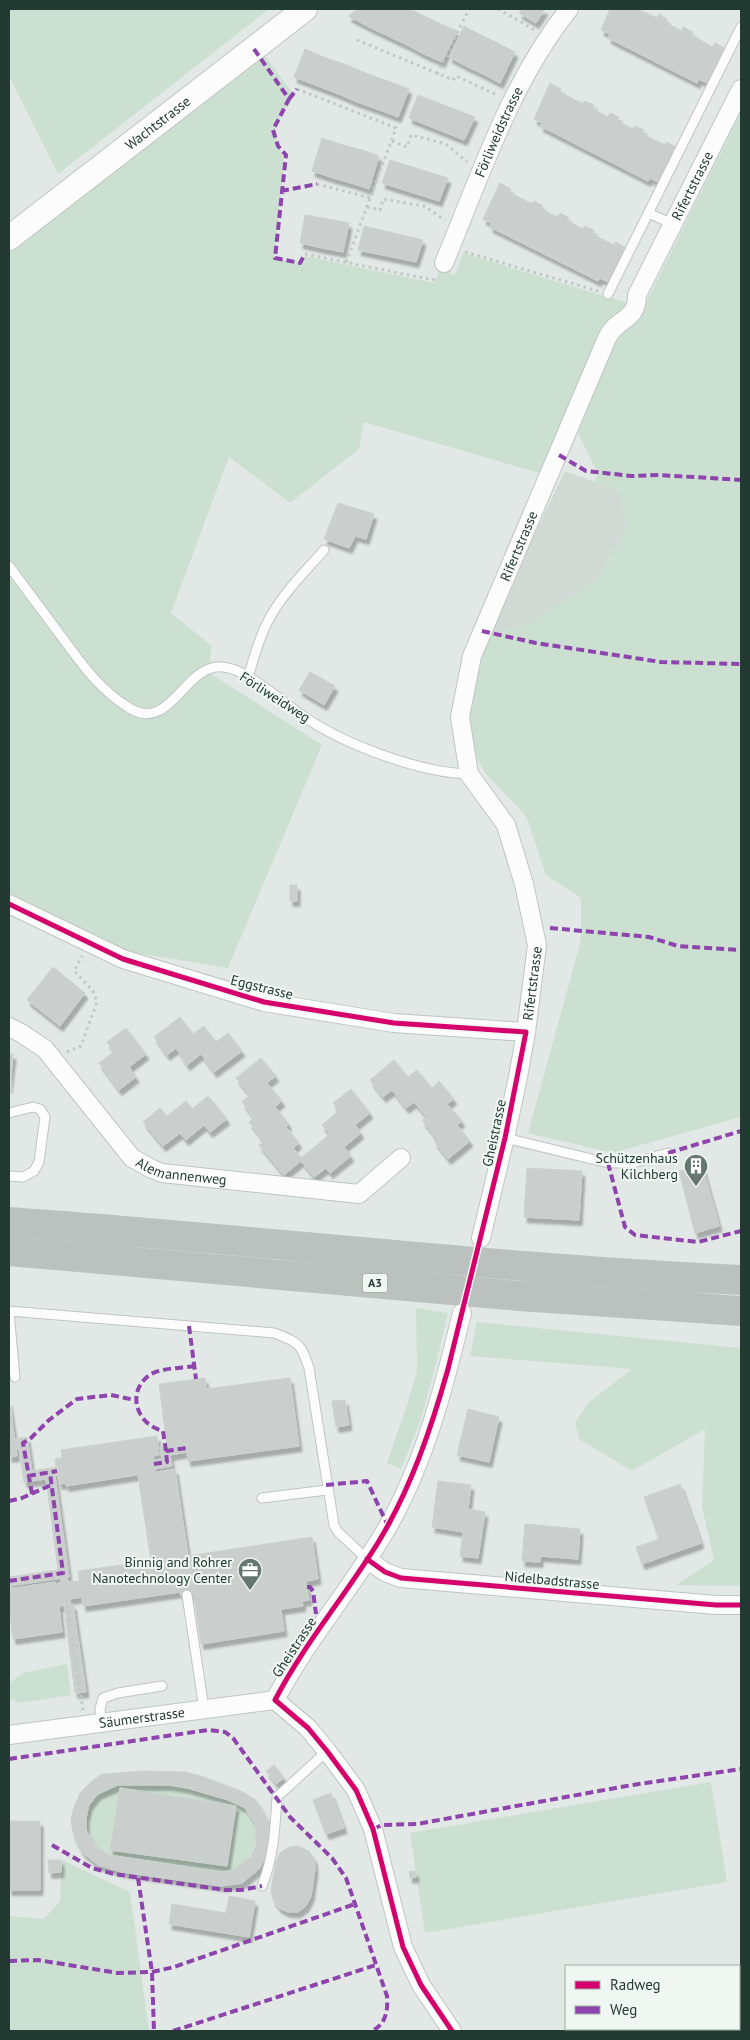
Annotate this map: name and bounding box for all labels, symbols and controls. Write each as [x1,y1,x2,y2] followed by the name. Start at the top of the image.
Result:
[471,84,527,180] street label: Förliweidstrasse
[121,92,194,154] street label: Wachtstrasse
[667,148,717,223] street label: Rifertstrasse
[496,508,542,584] street label: Rifertstrasse
[236,668,314,726] street label: Förliweidweg
[519,945,546,1022] street label: Rifertstrasse
[229,971,295,1003] street label: Eggstrasse
[478,1098,510,1168] street label: Gheistrasse
[595,1149,678,1183] place label: Schützenhaus Kilchberg
[133,1153,228,1189] street label: Alemannenweg
[683,1153,709,1187] building icon: Schützenhaus Kilchberg
[362,1274,388,1292] road number: A3
[92,1553,232,1587] place label: Binnig and Rohrer Nanotechnology Center
[237,1557,263,1591] office icon: Binnig and Rohrer Nanotechnology Center
[504,1567,600,1593] street label: Nidelbadstrasse
[268,1613,320,1681] street label: Gheistrasse
[98,1703,186,1732] street label: Säumerstrasse
[565,1965,740,2030] legend
[610,1975,661,1994] text: Radweg
[610,2000,637,2019] text: Weg

